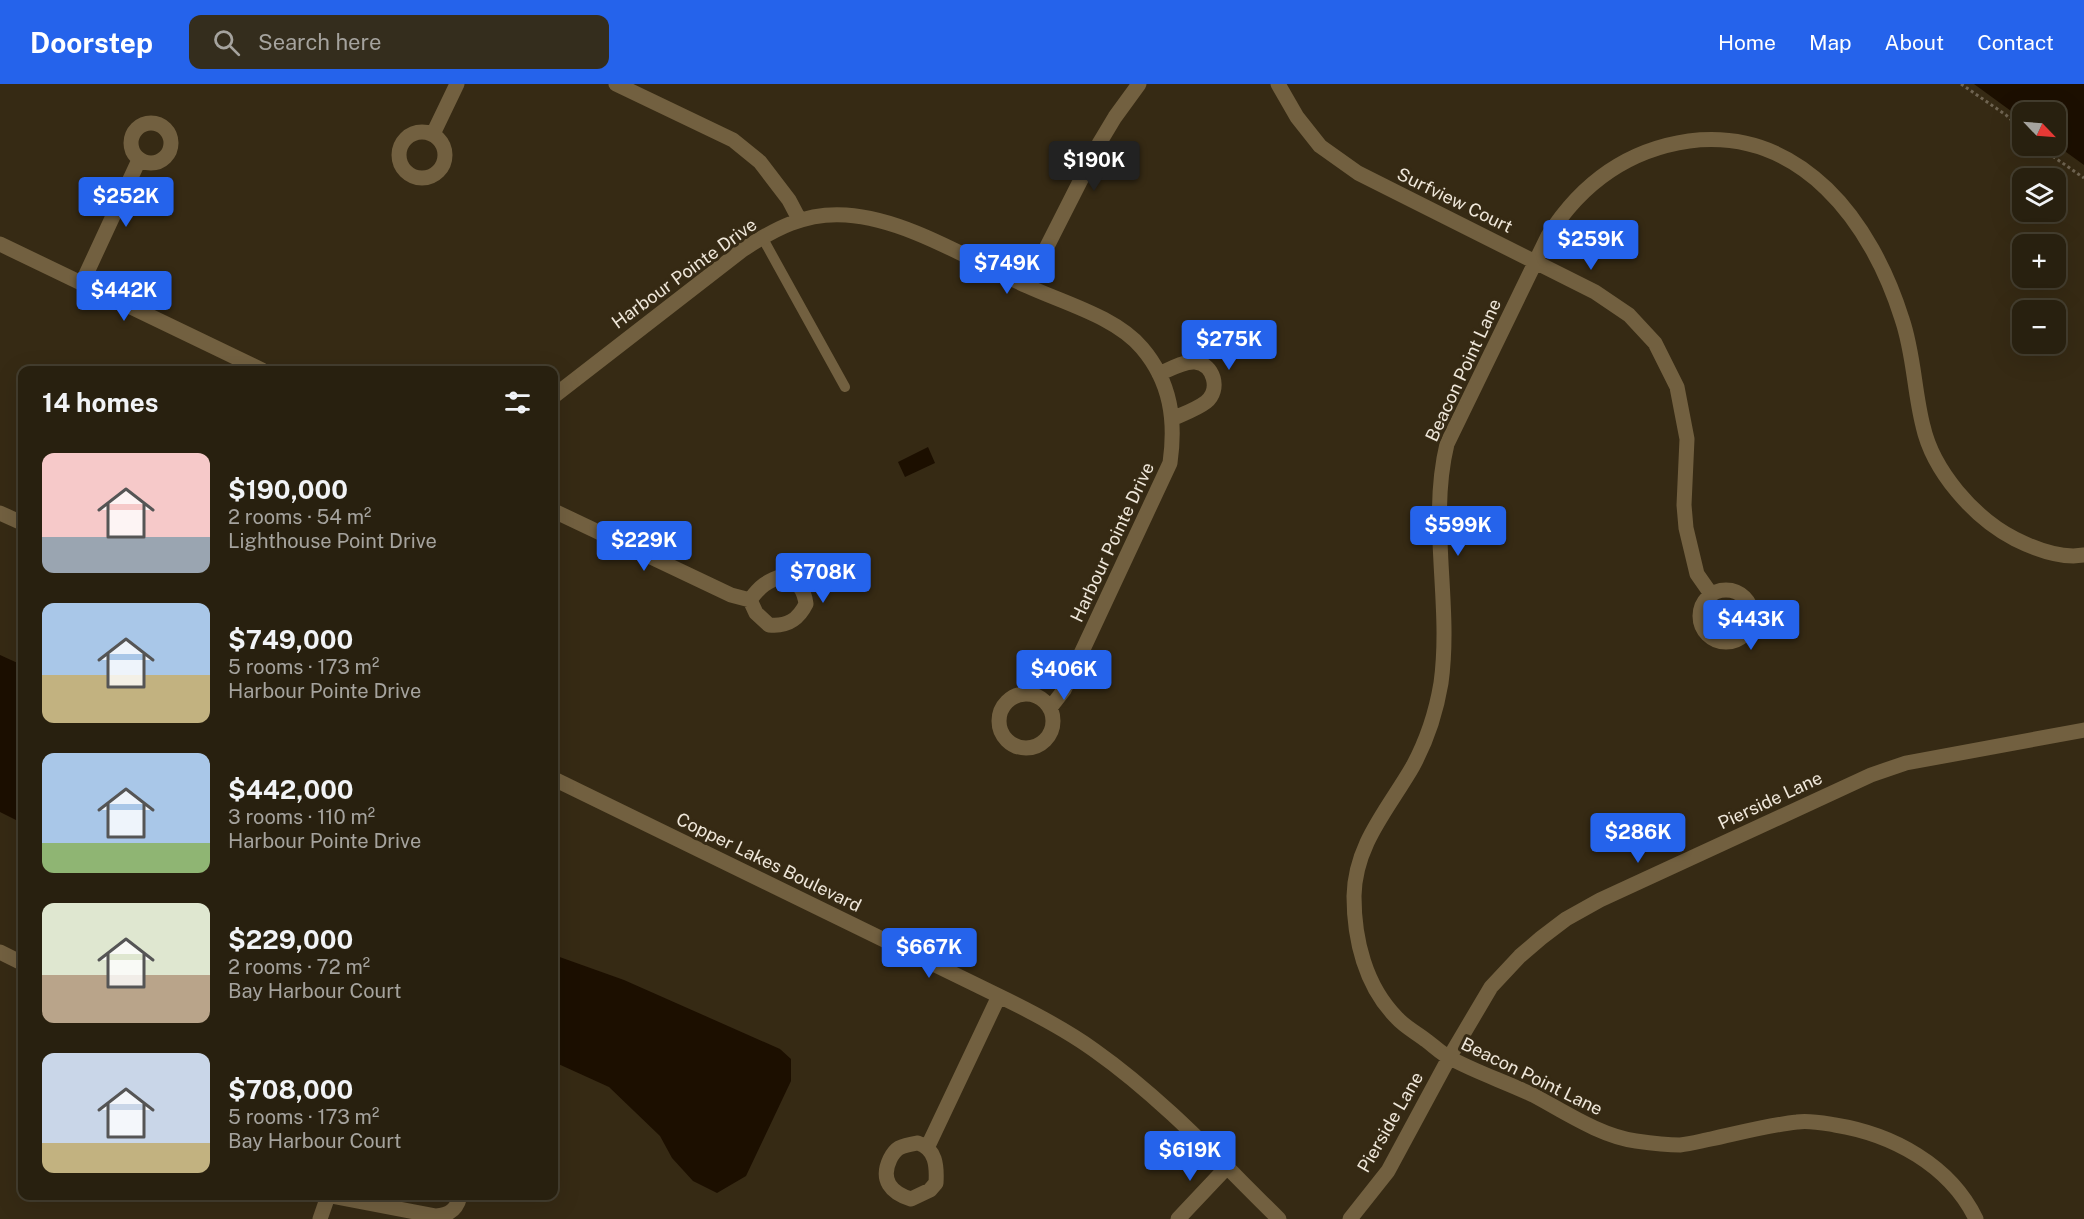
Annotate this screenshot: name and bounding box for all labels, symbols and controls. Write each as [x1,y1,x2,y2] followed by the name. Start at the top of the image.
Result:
[189,15,609,69] search box
[30,26,153,59] text: Doorstep
[210,26,243,59] icon: search
[258,29,381,55] text: Search here
[1718,30,1776,55] text: Home
[1809,30,1852,55] text: Map
[1885,30,1944,55] text: About
[1977,30,2054,55] text: Contact
[2012,102,2066,156] north arrow
[2012,102,2066,354] map controls
[1052,141,1136,192] pin: $190K
[1063,148,1125,172] text: $190K
[1394,163,1516,237] street label: Surfview Court
[2012,168,2066,222] button: layers
[84,177,168,228] pin: $252K
[93,184,159,208] text: $252K
[607,213,761,333] street label: Harbour Pointe Drive
[1549,220,1633,271] pin: $259K
[1557,227,1625,251] text: $259K
[2012,234,2066,288] button: +
[965,244,1049,295] pin: $749K
[974,251,1040,275] text: $749K
[82,271,166,322] pin: $442K
[91,278,157,302] text: $442K
[1421,295,1505,445] street label: Beacon Point Lane
[2012,300,2066,354] button: −
[1187,320,1271,371] pin: $275K
[1196,327,1262,351] text: $275K
[501,386,534,419] icon: filters
[42,387,158,418] text: 14 homes
[1066,459,1158,625] street label: Harbour Pointe Drive
[228,474,348,505] text: $190,000
[90,477,162,549] icon: home
[228,505,371,529] text: 2 rooms · 54 m²
[1416,506,1500,557] pin: $599K
[1424,513,1492,537] text: $599K
[602,521,686,572] pin: $229K
[611,528,677,552] text: $229K
[228,529,437,553] text: Lighthouse Point Drive
[781,553,865,604] pin: $708K
[790,560,856,584] text: $708K
[1709,600,1793,651] pin: $443K
[1717,607,1785,631] text: $443K
[228,624,353,655] text: $749,000
[90,627,162,699] icon: home
[1022,650,1106,701] pin: $406K
[228,655,379,679] text: 5 rooms · 173 m²
[1030,657,1098,681] text: $406K
[228,679,421,703] text: Harbour Pointe Drive
[1715,767,1825,833] street label: Pierside Lane
[228,774,354,805] text: $442,000
[90,777,162,849] icon: home
[228,805,375,829] text: 3 rooms · 110 m²
[673,808,865,916] street label: Copper Lakes Boulevard
[1596,813,1680,864] pin: $286K
[1604,820,1672,844] text: $286K
[228,829,421,853] text: Harbour Pointe Drive
[228,924,353,955] text: $229,000
[90,927,162,999] icon: home
[887,928,971,979] pin: $667K
[896,935,962,959] text: $667K
[228,955,370,979] text: 2 rooms · 72 m²
[228,979,401,1003] text: Bay Harbour Court
[1458,1033,1606,1119] street label: Beacon Point Lane
[1353,1068,1427,1176] street label: Pierside Lane
[228,1074,353,1105] text: $708,000
[90,1077,162,1149] icon: home
[228,1105,379,1129] text: 5 rooms · 173 m²
[228,1129,401,1153] text: Bay Harbour Court
[1148,1131,1232,1182] pin: $619K
[1159,1138,1221,1162] text: $619K

